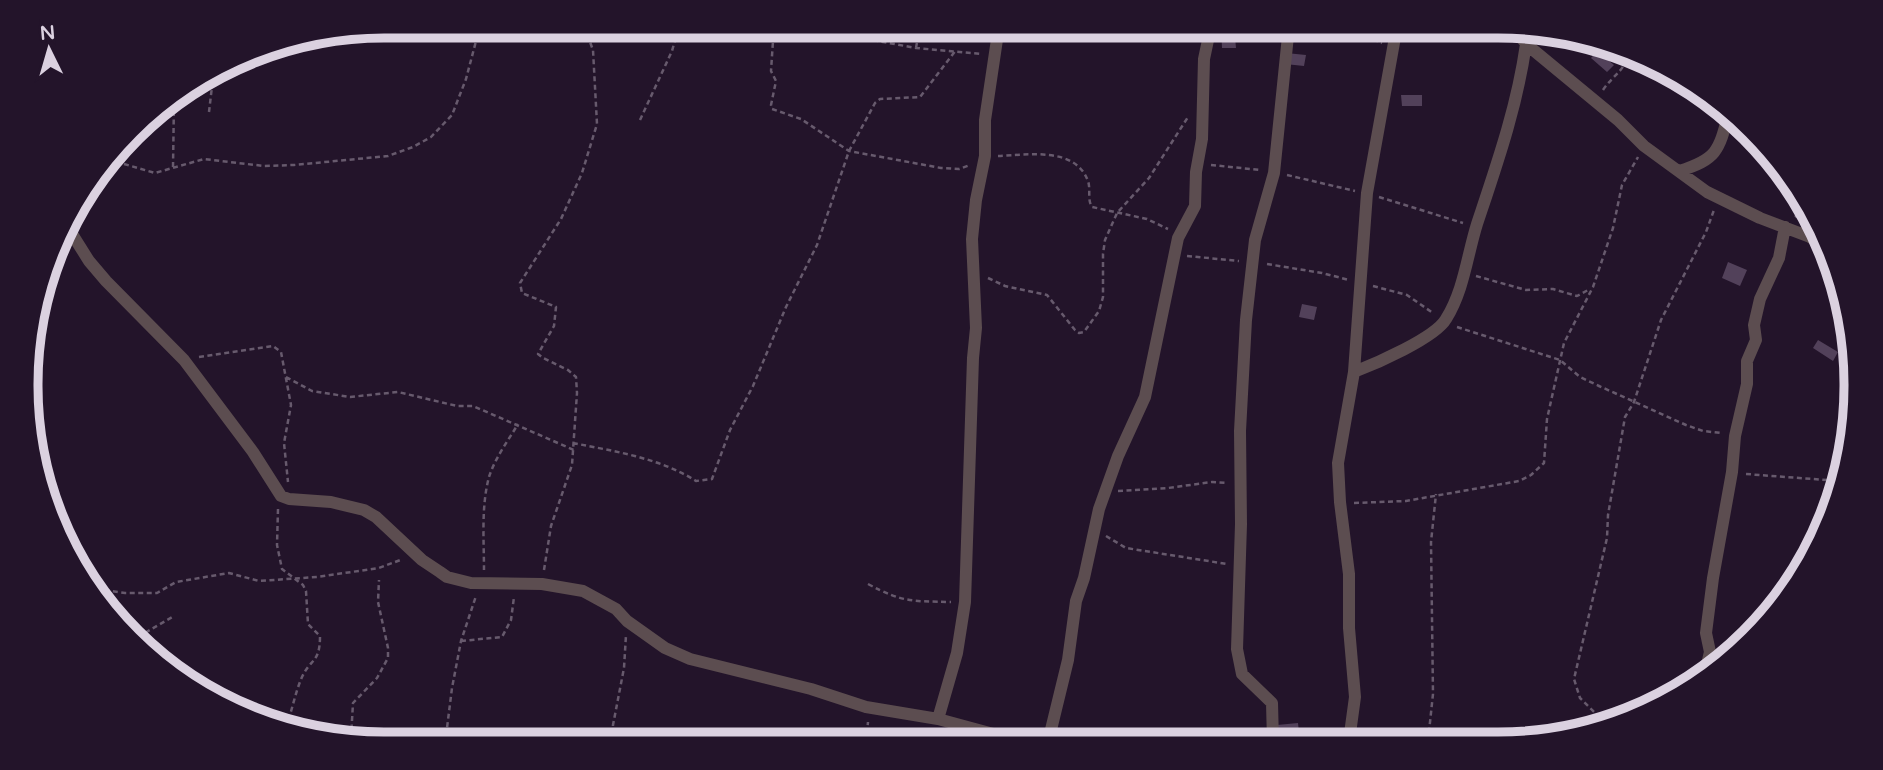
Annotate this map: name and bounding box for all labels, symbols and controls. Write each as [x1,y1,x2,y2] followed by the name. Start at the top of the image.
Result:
[14,14,84,84] north arrow
[39,21,56,45] text: N

